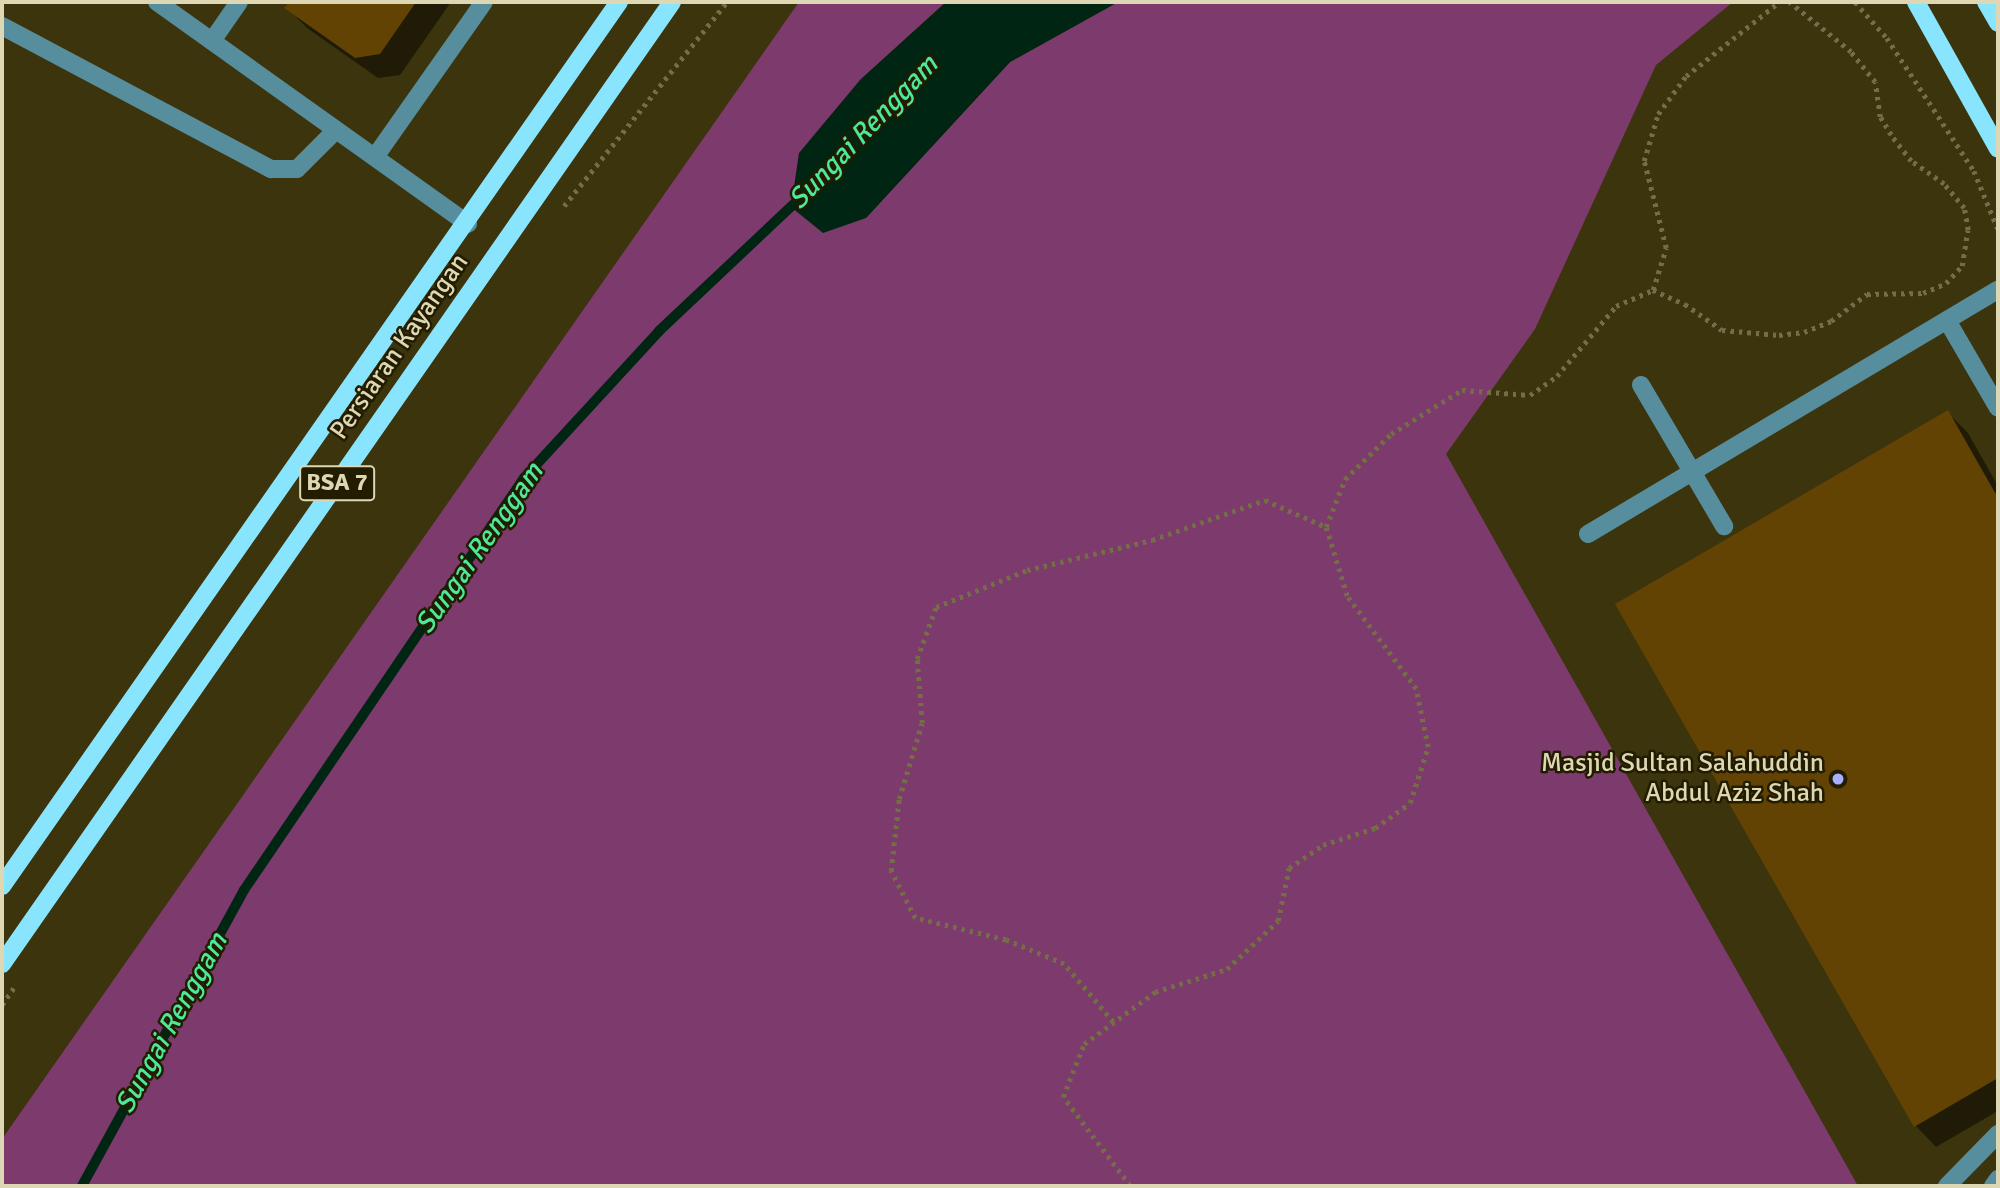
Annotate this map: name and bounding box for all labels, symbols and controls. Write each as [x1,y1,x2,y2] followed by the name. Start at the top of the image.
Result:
[781,48,945,216] water label: Sungai Renggam
[324,248,476,446] street label: Persiaran Kayangan
[408,456,550,640] water label: Sungai Renggam
[298,462,376,504] road number: BSA 7
[1541,748,1824,810] place label: Masjid Sultan Salahuddin Abdul Aziz Shah
[1830,771,1846,787] marker: Masjid Sultan Salahuddin Abdul Aziz Shah
[108,927,234,1119] water label: Sungai Renggam

